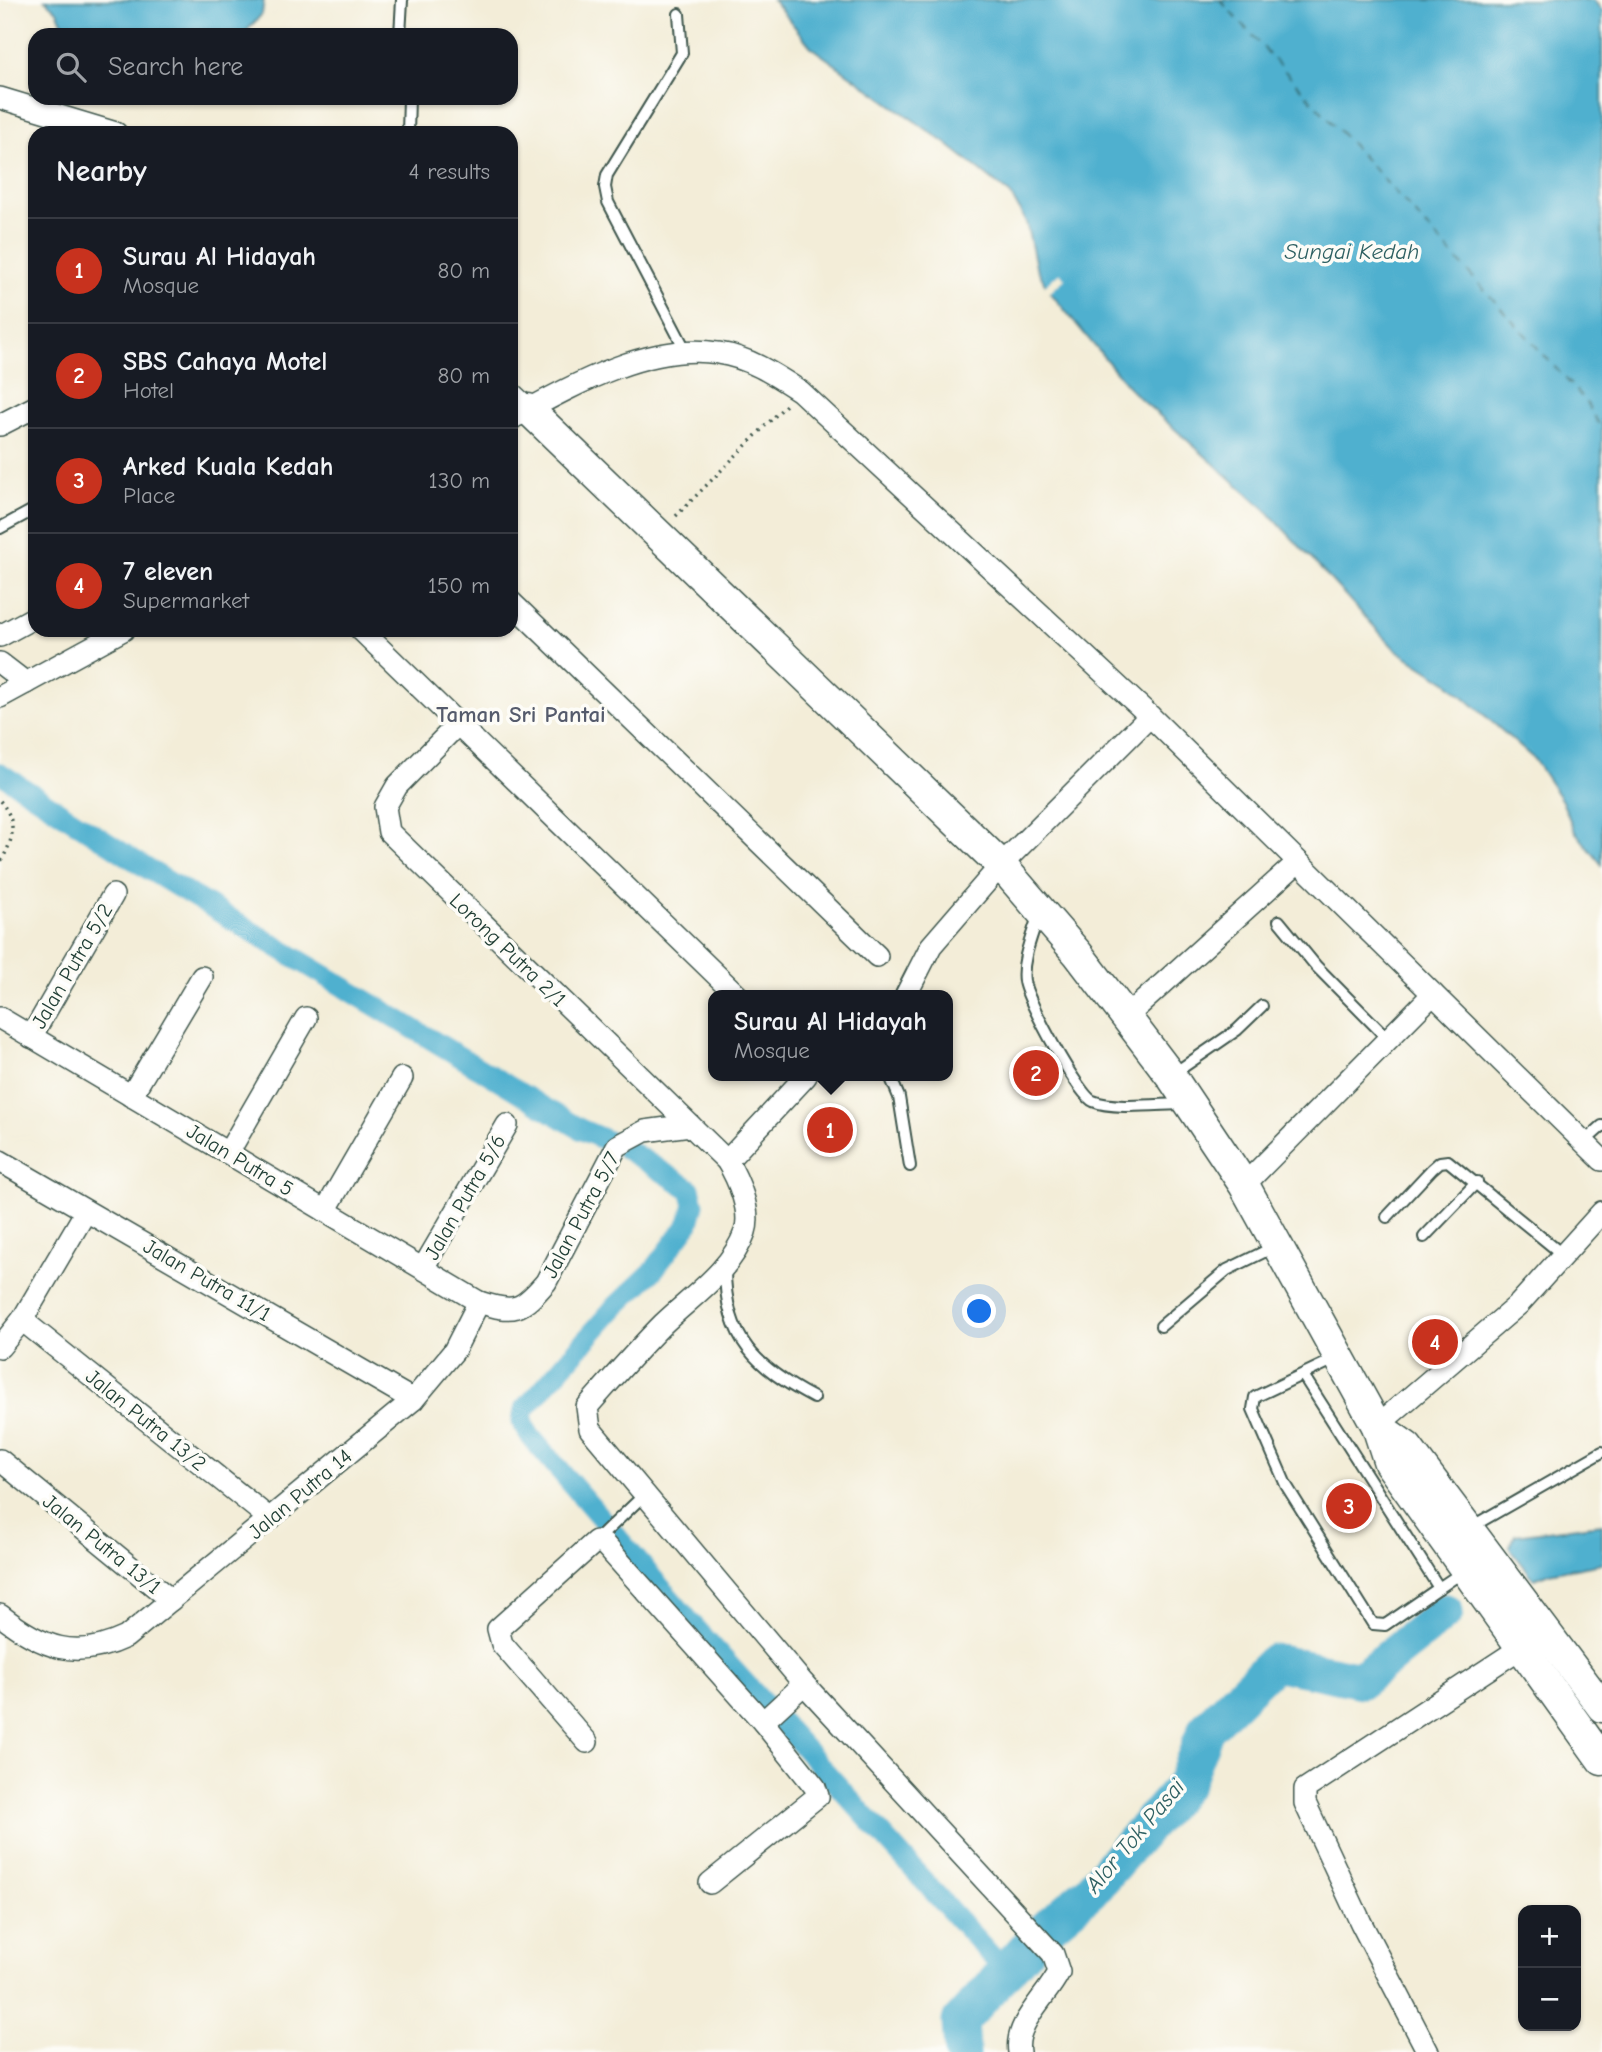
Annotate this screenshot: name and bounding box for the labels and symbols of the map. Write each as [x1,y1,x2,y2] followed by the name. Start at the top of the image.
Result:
[1285,238,1419,265] water label: Sungai Kedah
[436,701,606,728] district label: Taman Sri Pantai
[445,888,571,1012] street label: Lorong Putra 2/1
[27,899,117,1033] street label: Jalan Putra 5/2
[1013,1047,1059,1099] pin: 2
[807,1104,853,1156] pin: 1
[182,1119,298,1201] street label: Jalan Putra 5
[419,1130,511,1264] street label: Jalan Putra 5/6
[538,1148,624,1282] street label: Jalan Putra 5/7
[139,1234,275,1326] street label: Jalan Putra 11/1
[962,1294,996,1328] your location
[1412,1316,1458,1368] pin: 4
[81,1364,211,1476] street label: Jalan Putra 13/2
[244,1444,356,1544] street label: Jalan Putra 14
[1326,1480,1372,1532] pin: 3
[38,1489,166,1599] street label: Jalan Putra 13/1
[1079,1773,1191,1899] water label: Alor Tok Pasai

